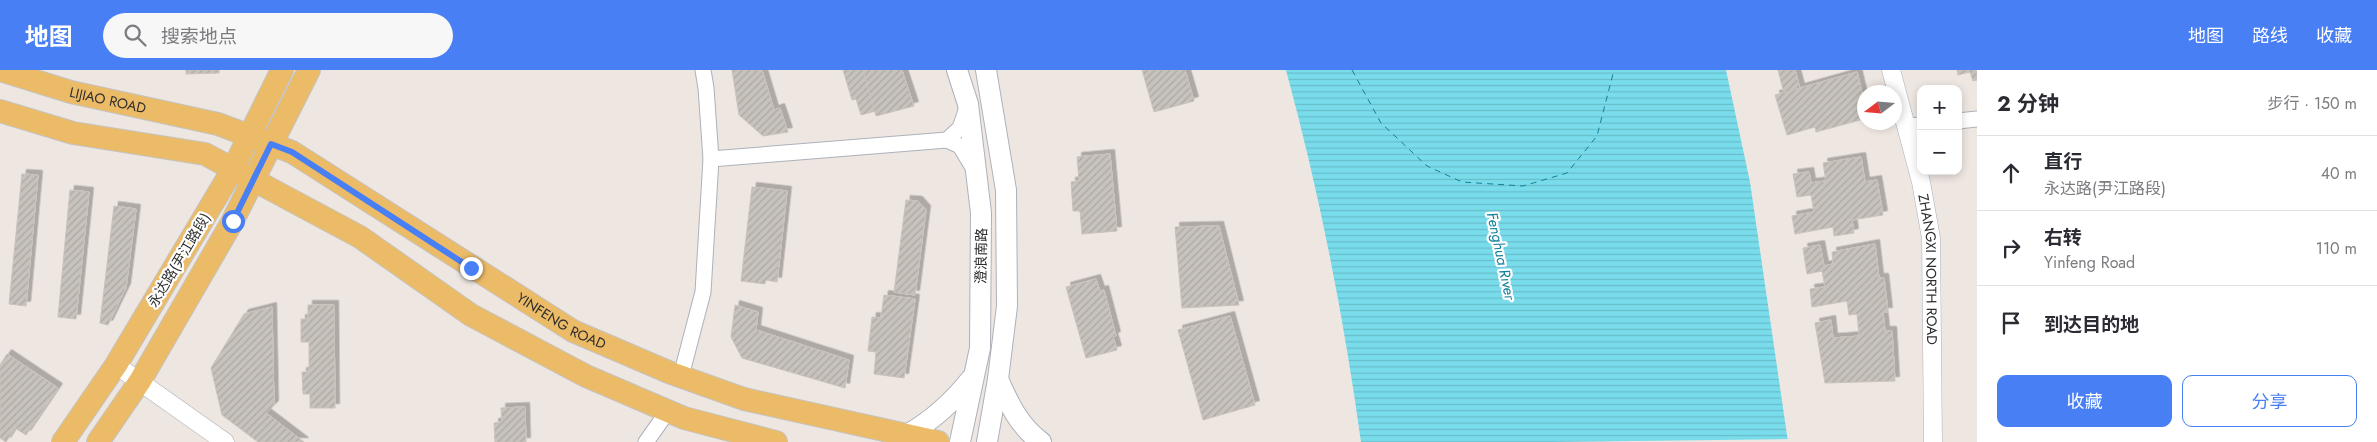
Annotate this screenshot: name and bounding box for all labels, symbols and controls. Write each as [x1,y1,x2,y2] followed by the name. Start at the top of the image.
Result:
[103,13,453,58] search box
[25,19,73,54] text: 地图
[121,21,149,49] icon: search
[161,23,237,50] text: 搜索地点
[2188,23,2224,49] text: 地图
[2252,23,2288,49] text: 路线
[2316,23,2352,49] text: 收藏
[68,82,148,118] street label: LIJIAO ROAD
[1857,85,1902,130] north arrow
[1917,85,1962,175] map controls
[1917,85,1962,130] button: +
[1997,89,2059,119] text: 2 分钟
[2267,92,2357,115] text: 步行 · 150 m
[1917,130,1962,175] button: −
[2044,148,2082,175] text: 直行
[1997,159,2025,187] icon: ahead
[2321,162,2357,185] text: 40 m
[2044,177,2166,200] text: 永达路(尹江路段)
[1913,192,1942,345] street label: ZHANGXI NORTH ROAD
[143,209,215,311] street label: 永达路(尹江路段)
[222,210,245,233] route start
[1481,210,1521,303] water label: Fenghua Rıver
[2044,224,2082,251] text: 右转
[971,228,991,284] street label: 澄浪南路
[1997,234,2025,262] icon: right
[2316,237,2357,260] text: 110 m
[2044,251,2135,274] text: Yinfeng Road
[460,257,483,280] route end
[513,288,609,354] street label: YINFENG ROAD
[1997,309,2025,337] icon: arrive
[2044,311,2139,338] text: 到达目的地
[1997,375,2172,427] button: 收藏
[2182,375,2357,427] button: 分享

